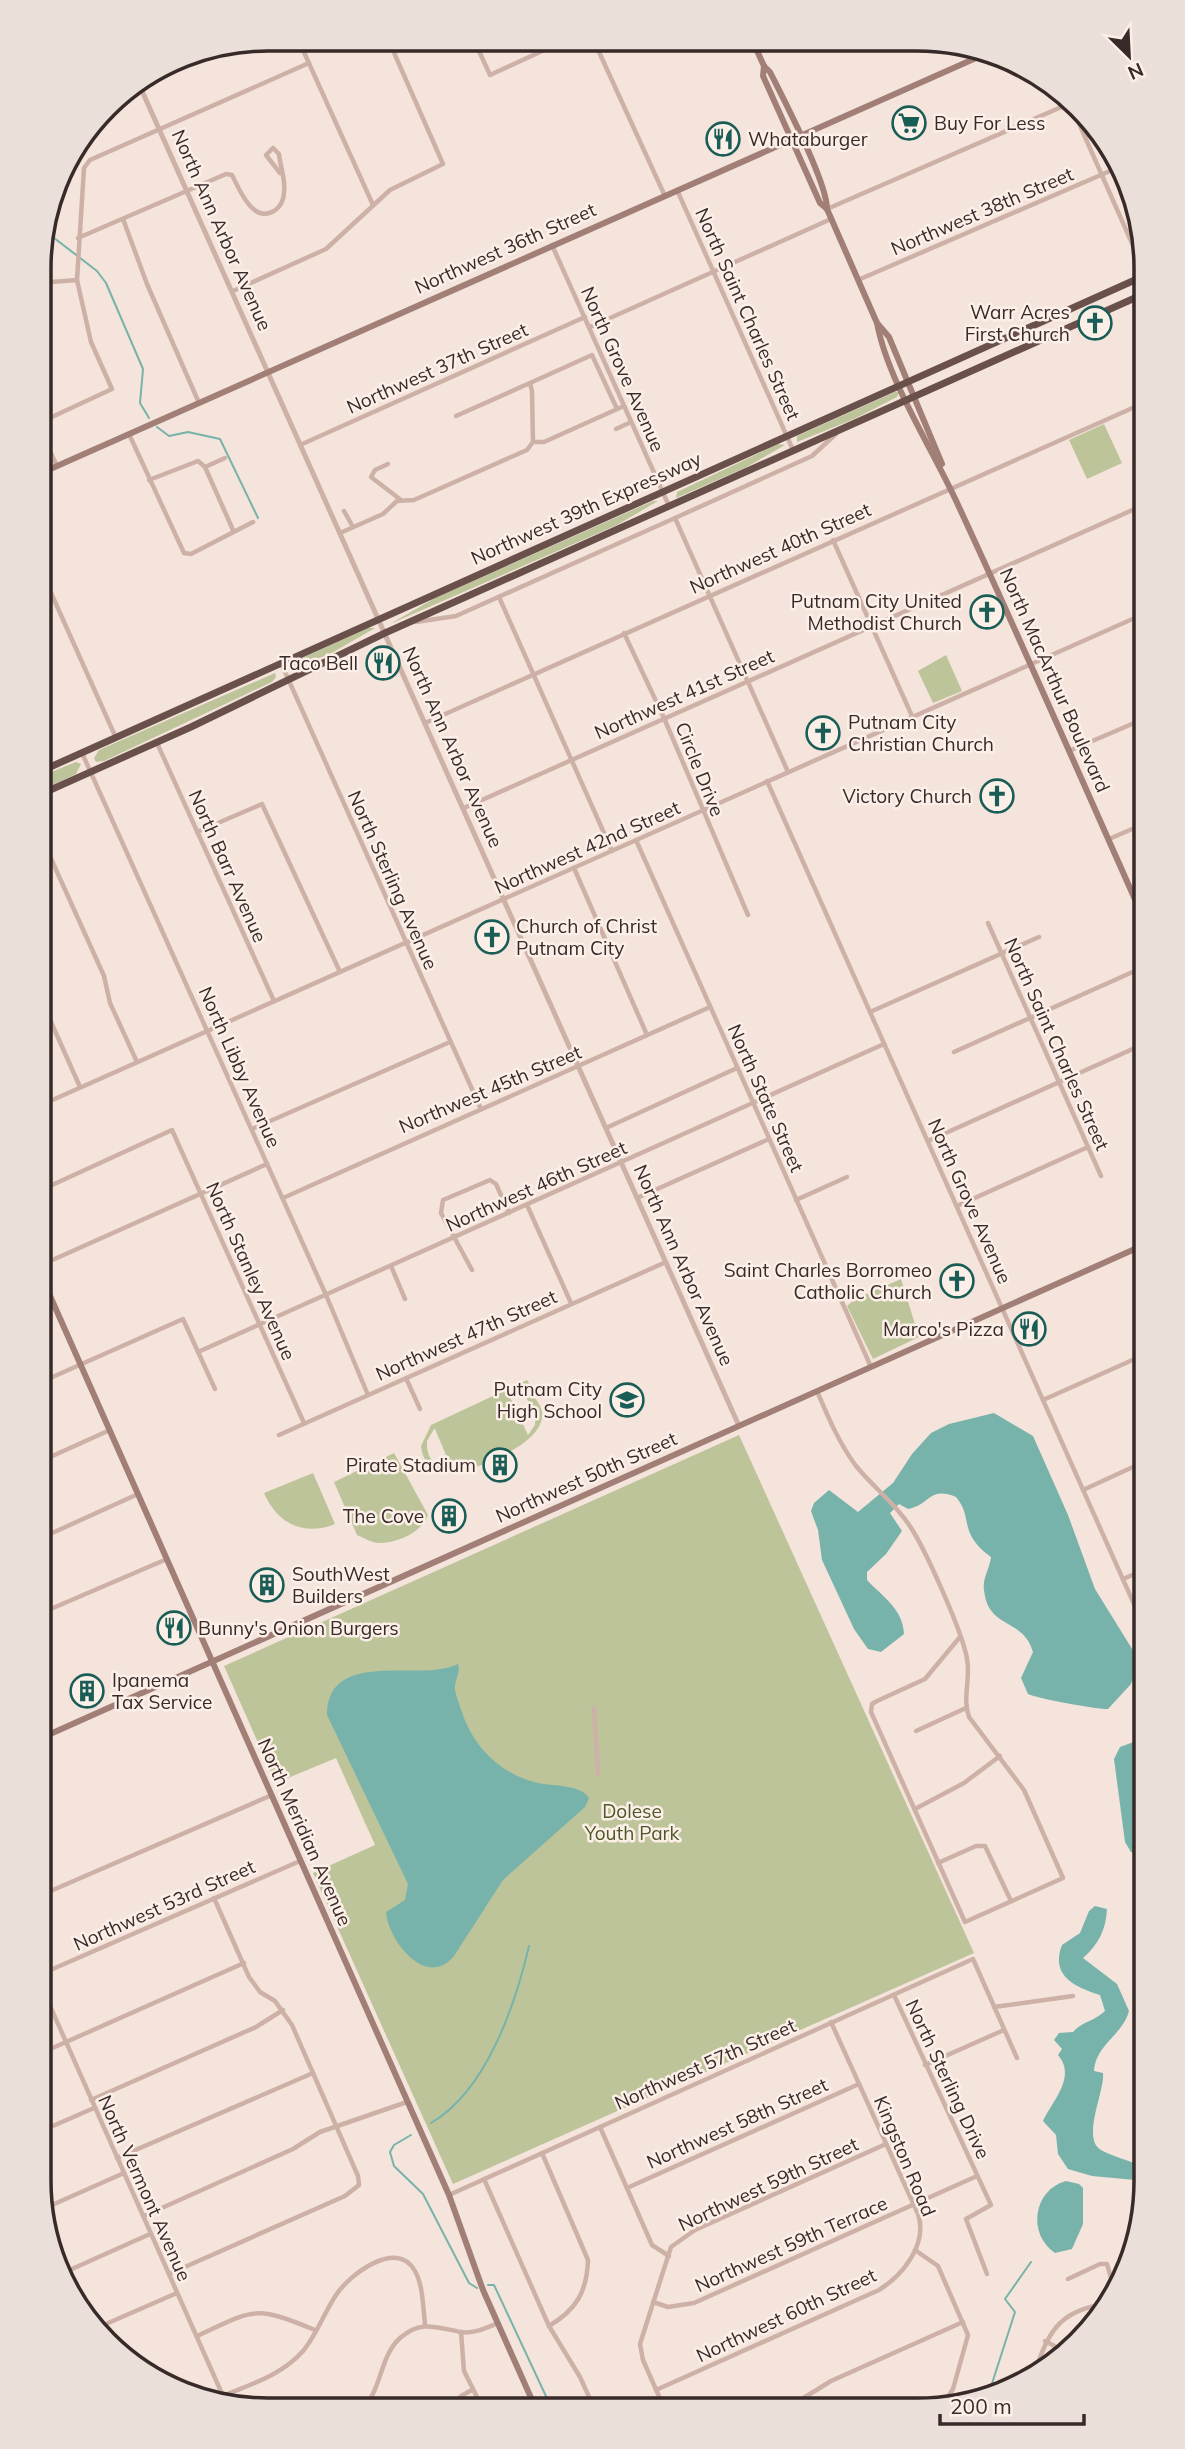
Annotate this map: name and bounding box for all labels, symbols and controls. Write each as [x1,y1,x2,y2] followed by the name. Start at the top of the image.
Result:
[1094,21,1164,91] north arrow
[1124,58,1147,85] text: N
[890,104,928,142] supermarket icon: Buy For Less
[934,111,1045,135] place label: Buy For Less
[704,120,742,158] restaurant icon: Whataburger
[167,126,277,334] street label: North Ann Arbor Avenue
[748,127,868,151] place label: Whataburger
[887,162,1077,260] street label: Northwest 38th Street
[411,197,600,299] street label: Northwest 36th Street
[690,204,806,424] street label: North Saint Charles Street
[576,283,670,455] street label: North Grove Avenue
[965,300,1070,346] place label: Warr Acres First Church
[1076,304,1114,342] church icon: Warr Acres First Church
[343,317,532,419] street label: Northwest 37th Street
[467,446,705,570] street label: Northwest 39th Expressway
[686,497,875,599] street label: Northwest 40th Street
[995,564,1115,796] street label: North MacArthur Boulevard
[791,589,962,635] place label: Putnam City United Methodist Church
[968,593,1006,631] church icon: Putnam City United Methodist Church
[398,643,508,851] street label: North Ann Arbor Avenue
[590,643,778,744] street label: Northwest 41st Street
[364,644,402,682] restaurant icon: Taco Bell
[279,651,358,675] place label: Taco Bell
[848,710,994,756] place label: Putnam City Christian Church
[804,714,842,752] church icon: Putnam City Christian Church
[670,718,730,820] street label: Circle Drive
[978,777,1016,815] church icon: Victory Church
[842,784,972,808] place label: Victory Church
[184,786,272,946] street label: North Barr Avenue
[343,787,443,973] street label: North Sterling Avenue
[490,795,684,899] street label: Northwest 42nd Street
[516,914,657,960] place label: Church of Christ Putnam City
[473,918,511,956] church icon: Church of Christ Putnam City
[999,934,1115,1154] street label: North Saint Charles Street
[194,983,286,1151] street label: North Libby Avenue
[723,1020,810,1176] street label: North State Street
[395,1040,585,1138] street label: Northwest 45th Street
[923,1115,1017,1287] street label: North Grove Avenue
[442,1135,631,1237] street label: Northwest 46th Street
[629,1161,739,1369] street label: North Ann Arbor Avenue
[201,1178,301,1364] street label: North Stanley Avenue
[724,1258,932,1304] place label: Saint Charles Borromeo Catholic Church
[938,1262,976,1300] church icon: Saint Charles Borromeo Catholic Church
[372,1284,561,1386] street label: Northwest 47th Street
[1010,1310,1048,1348] restaurant icon: Marco's Pizza
[883,1317,1004,1341] place label: Marco's Pizza
[494,1377,602,1423] place label: Putnam City High School
[608,1381,646,1419] school or university icon: Putnam City High School
[492,1426,681,1528] street label: Northwest 50th Street
[481,1446,519,1484] building icon: Pirate Stadium
[346,1453,476,1477] place label: Pirate Stadium
[430,1497,468,1535] building icon: The Cove
[343,1504,424,1528] place label: The Cove
[292,1562,390,1608] place label: SouthWest Builders
[248,1566,286,1604] building icon: SouthWest Builders
[155,1609,193,1647] restaurant icon: Bunny's Onion Burgers
[198,1616,399,1640] place label: Bunny's Onion Burgers
[112,1668,212,1714] place label: Ipanema Tax Service
[68,1672,106,1710] building icon: Ipanema Tax Service
[253,1734,357,1930] street label: North Meridian Avenue
[584,1799,680,1845] park label: Dolese Youth Park
[69,1854,259,1956] street label: Northwest 53rd Street
[901,1995,995,2163] street label: North Sterling Drive
[611,2013,800,2115] street label: Northwest 57th Street
[643,2072,832,2174] street label: Northwest 58th Street
[93,2091,197,2285] street label: North Vermont Avenue
[869,2092,941,2220] street label: Kingston Road
[674,2132,862,2236] street label: Northwest 59th Street
[691,2191,891,2297] street label: Northwest 59th Terrace
[692,2263,880,2367] street label: Northwest 60th Street
[940,2382,1084,2426] scale bar
[950,2393,1012,2419] text: 200 m

